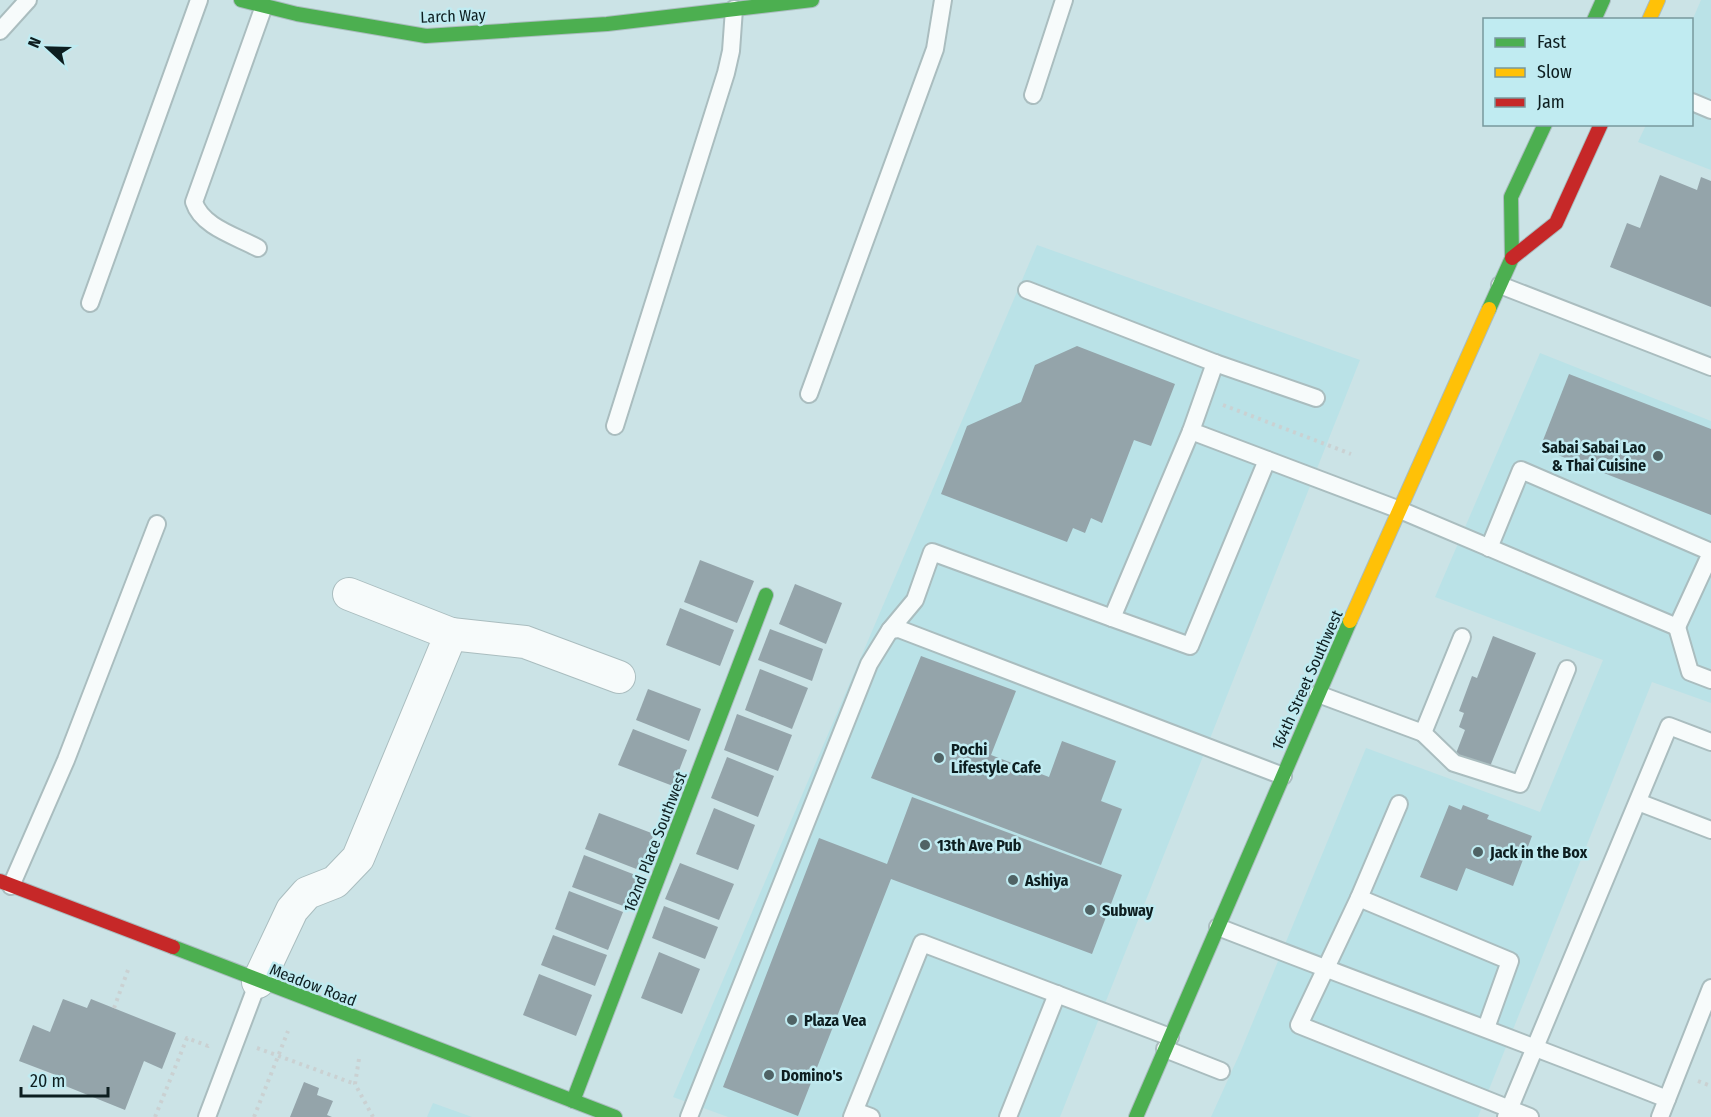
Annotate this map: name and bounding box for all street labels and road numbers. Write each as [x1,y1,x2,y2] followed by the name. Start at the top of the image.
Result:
[420,5,487,27] street label: Larch Way
[1268,606,1347,753] street label: 164th Street Southwest
[619,768,691,915] street label: 162nd Place Southwest
[267,960,359,1010] street label: Meadow Road

